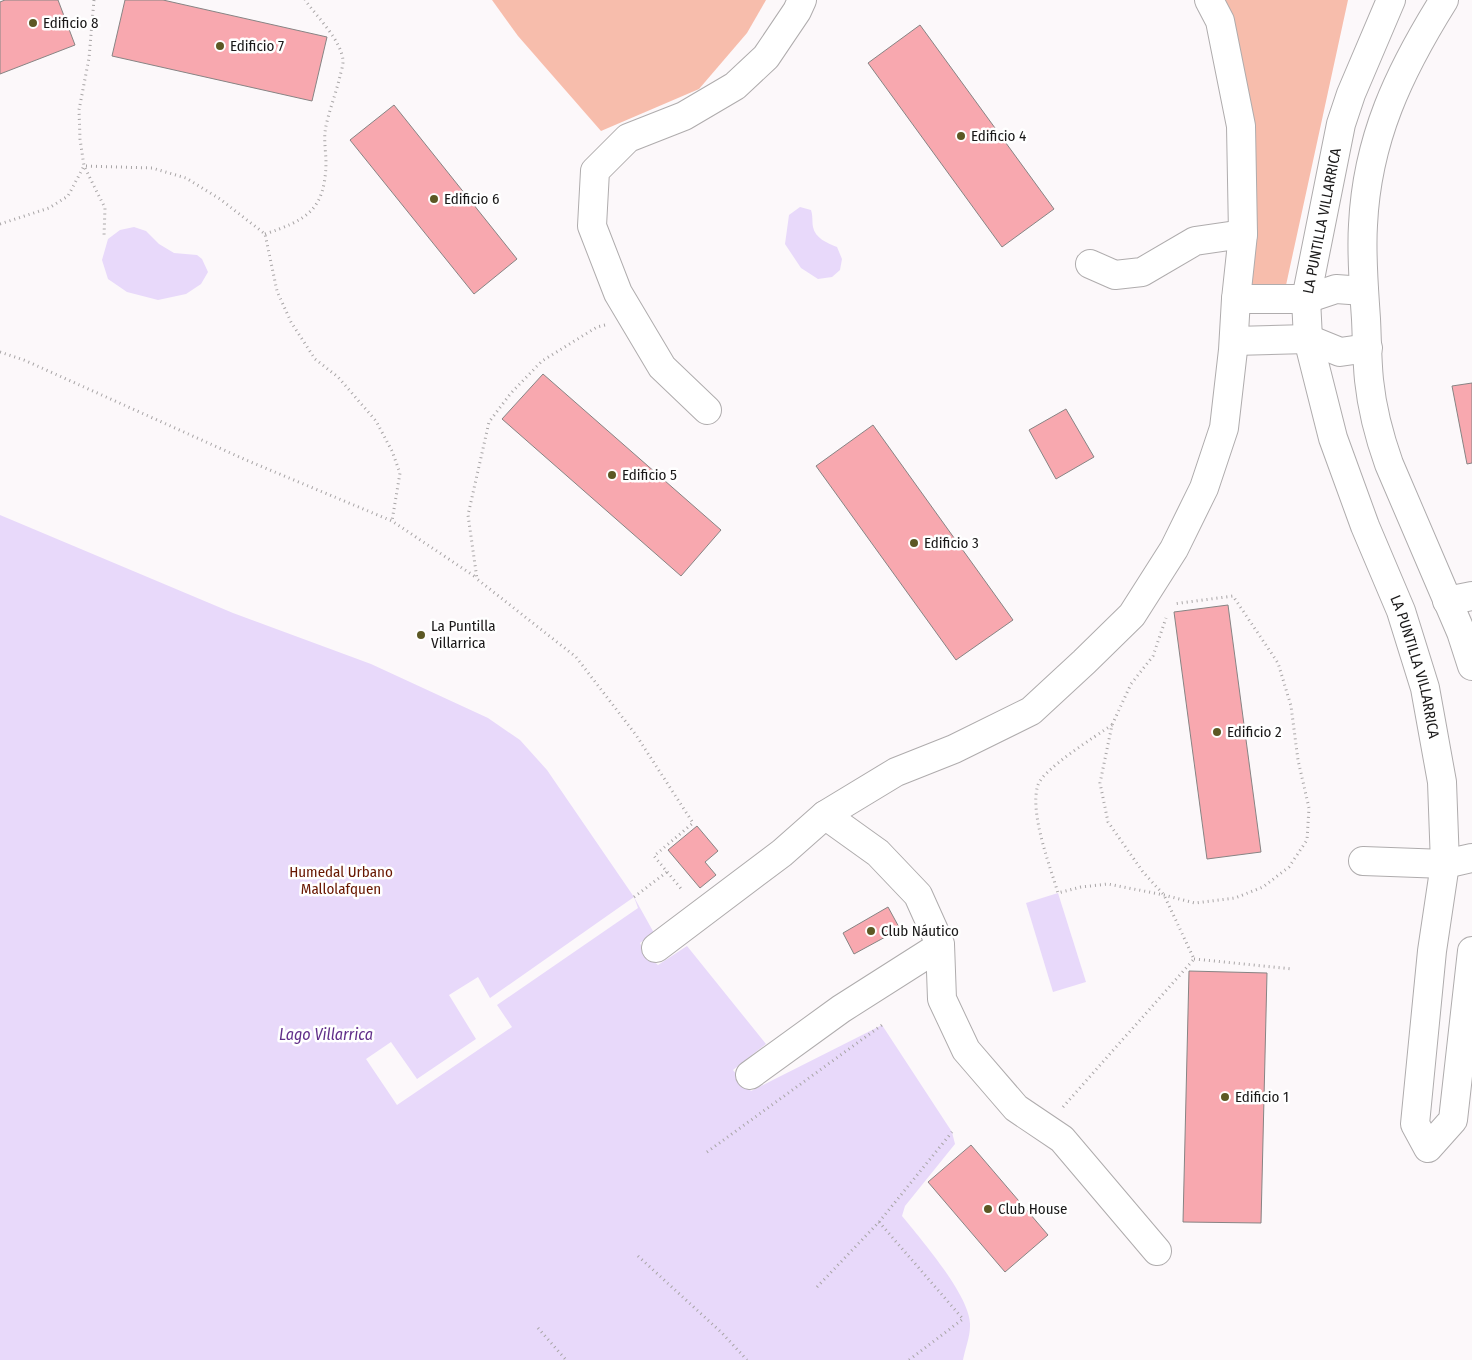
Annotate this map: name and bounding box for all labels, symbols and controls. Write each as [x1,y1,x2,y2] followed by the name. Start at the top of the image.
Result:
[43,14,99,32] place label: Edificio 8
[27,17,39,29] marker: Edificio 8
[230,37,284,55] place label: Edificio 7
[214,40,226,52] marker: Edificio 7
[971,127,1026,145] place label: Edificio 4
[955,130,967,142] marker: Edificio 4
[1299,147,1345,295] street label: LA PUNTILLA VILLARRICA
[444,190,499,208] place label: Edificio 6
[428,193,440,205] marker: Edificio 6
[622,466,677,484] place label: Edificio 5
[606,469,618,481] marker: Edificio 5
[924,534,979,552] place label: Edificio 3
[908,537,920,549] marker: Edificio 3
[1386,592,1443,740] street label: LA PUNTILLA VILLARRICA
[431,617,496,652] place label: La Puntilla Villarrica
[415,629,427,641] marker: La Puntilla Villarrica
[1227,723,1282,741] place label: Edificio 2
[1211,726,1223,738] marker: Edificio 2
[289,863,393,898] park label: Humedal Urbano Mallolafquen
[881,922,959,940] place label: Club Náutico
[865,925,877,937] marker: Club Náutico
[279,1025,373,1044] water label: Lago Villarrica
[1235,1088,1289,1106] place label: Edificio 1
[1219,1091,1231,1103] marker: Edificio 1
[998,1200,1067,1218] place label: Club House
[982,1203,994,1215] marker: Club House

